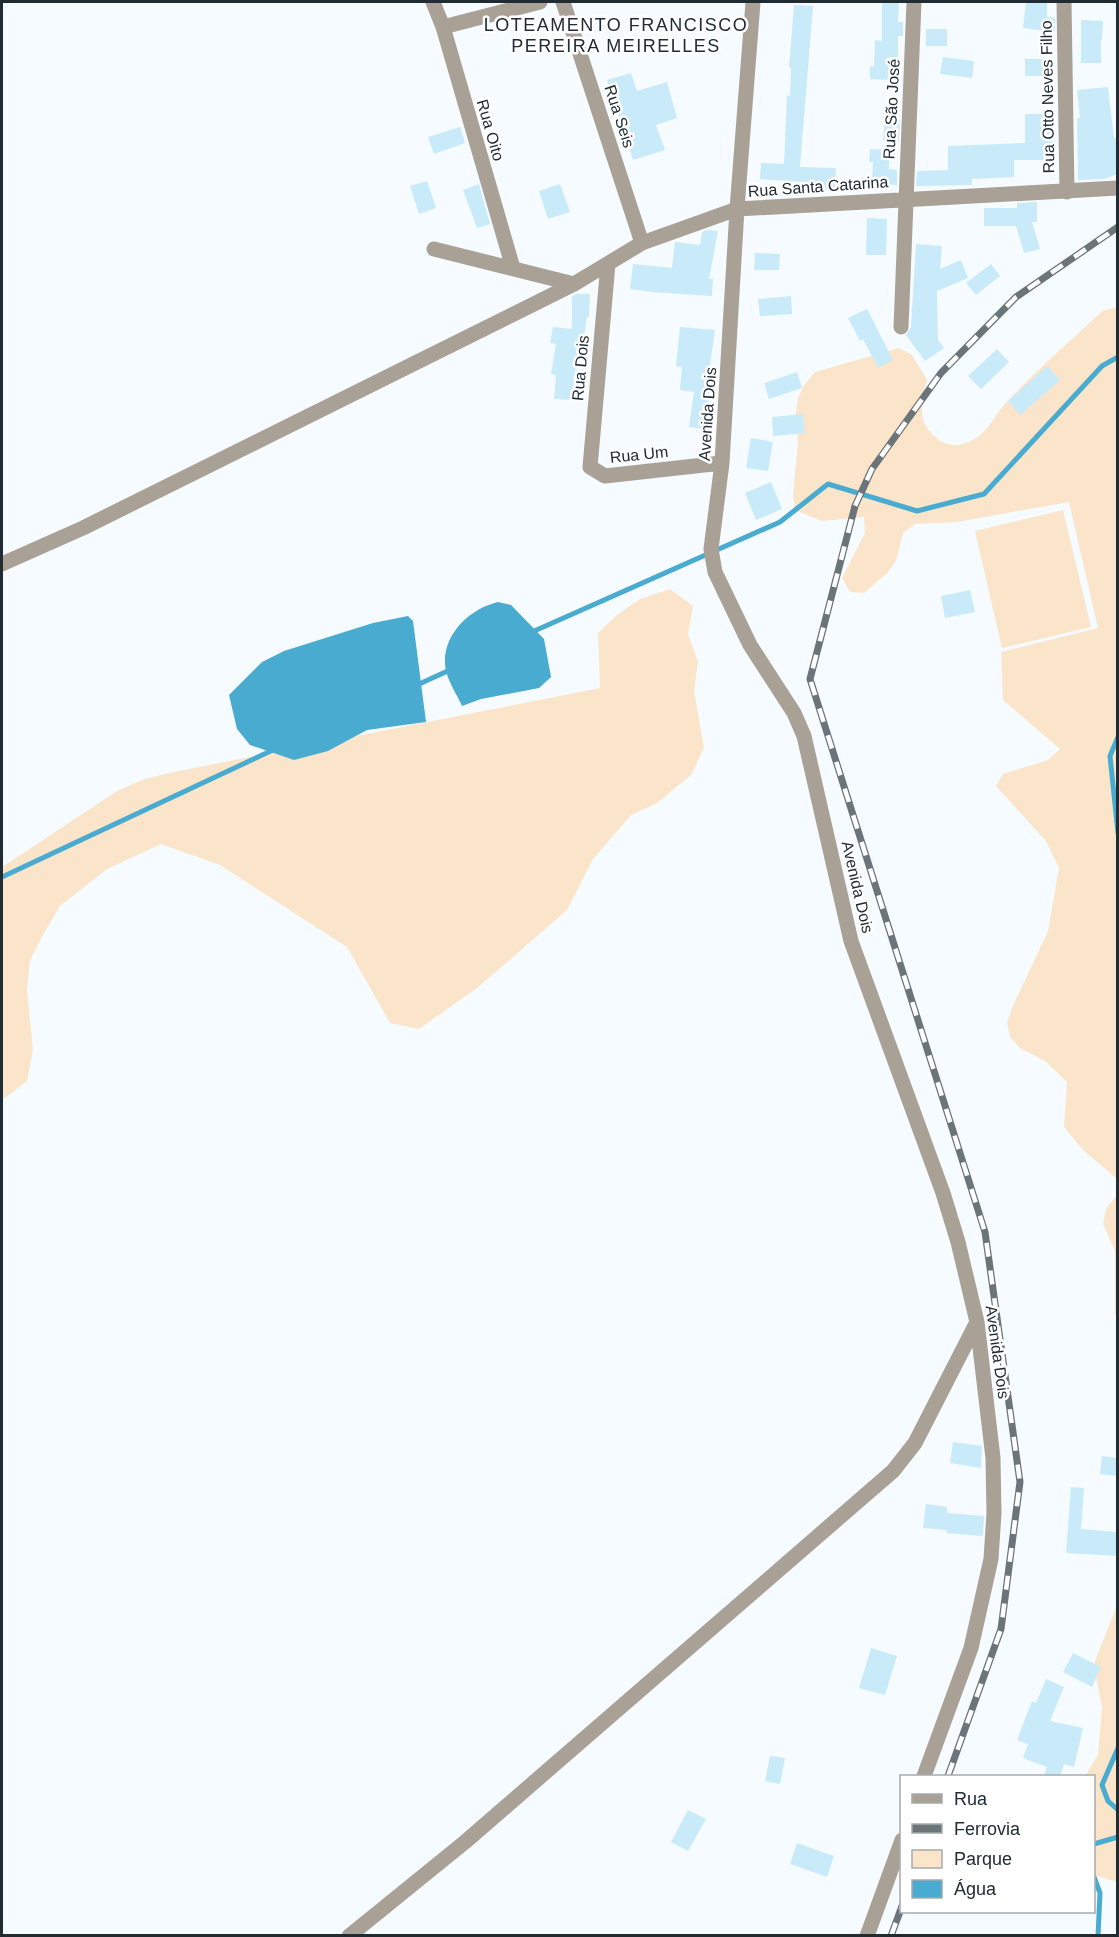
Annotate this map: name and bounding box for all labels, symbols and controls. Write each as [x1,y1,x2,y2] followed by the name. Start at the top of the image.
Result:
[484,15,748,56] district label: LOTEAMENTO FRANCISCO PEREIRA MEIRELLES
[1038,20,1057,174] street label: Rua Otto Neves Filho
[880,58,903,160] street label: Rua São José
[601,83,638,150] street label: Rua Seis
[474,97,507,163] street label: Rua Oito
[747,173,889,200] street label: Rua Santa Catarina
[569,335,592,402] street label: Rua Dois
[696,367,719,462] street label: Avenida Dois
[609,443,669,466] street label: Rua Um
[839,839,876,935] street label: Avenida Dois
[983,1304,1012,1400] street label: Avenida Dois
[900,1775,1095,1913] legend
[954,1789,988,1809] text: Rua
[954,1819,1021,1839] text: Ferrovia
[954,1849,1012,1869] text: Parque
[954,1879,997,1899] text: Água

